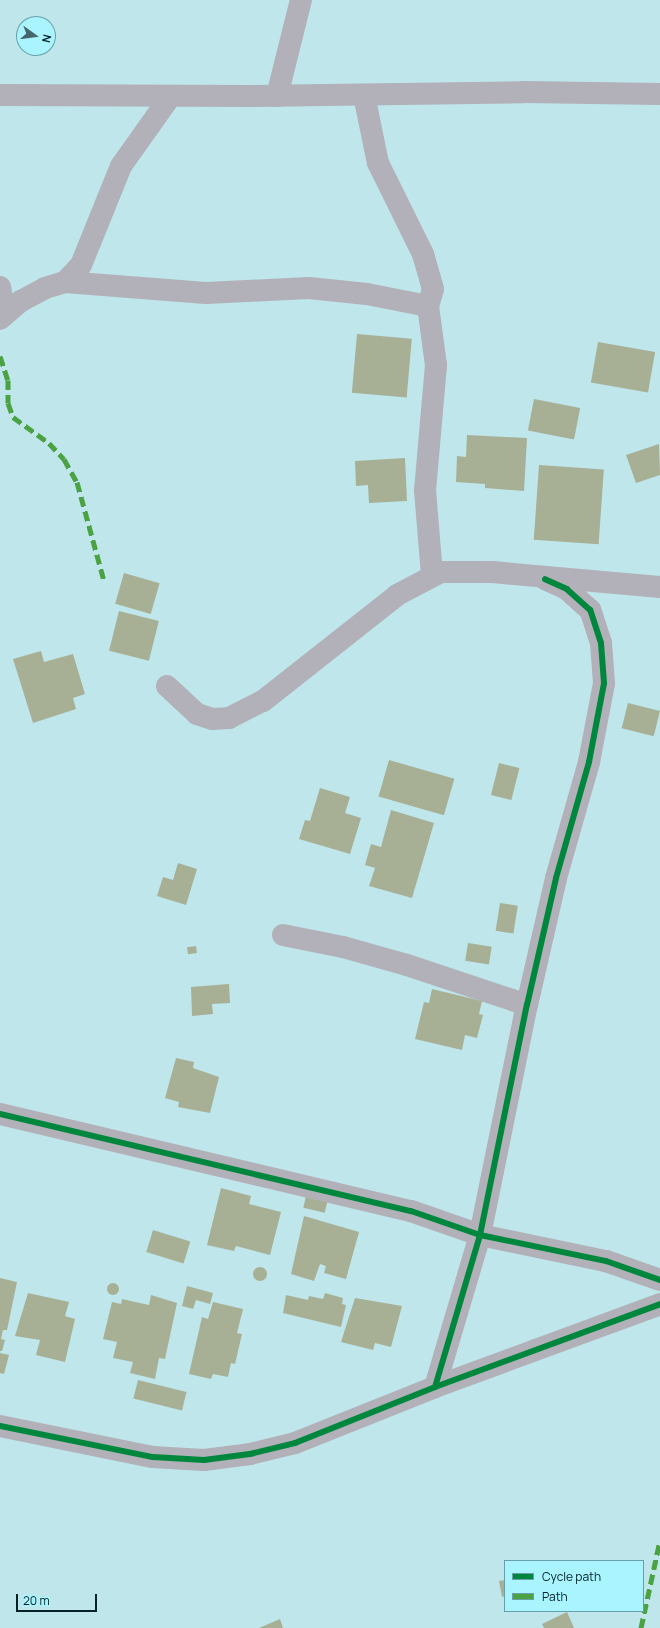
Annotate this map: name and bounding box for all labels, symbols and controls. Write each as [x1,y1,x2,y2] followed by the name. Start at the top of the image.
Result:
[16,16,56,56] north arrow
[39,33,55,44] text: N
[504,1560,644,1612] legend
[542,1568,601,1585] text: Cycle path
[18,1586,99,1612] scale bar
[542,1588,568,1605] text: Path
[23,1592,50,1609] text: 20 m

